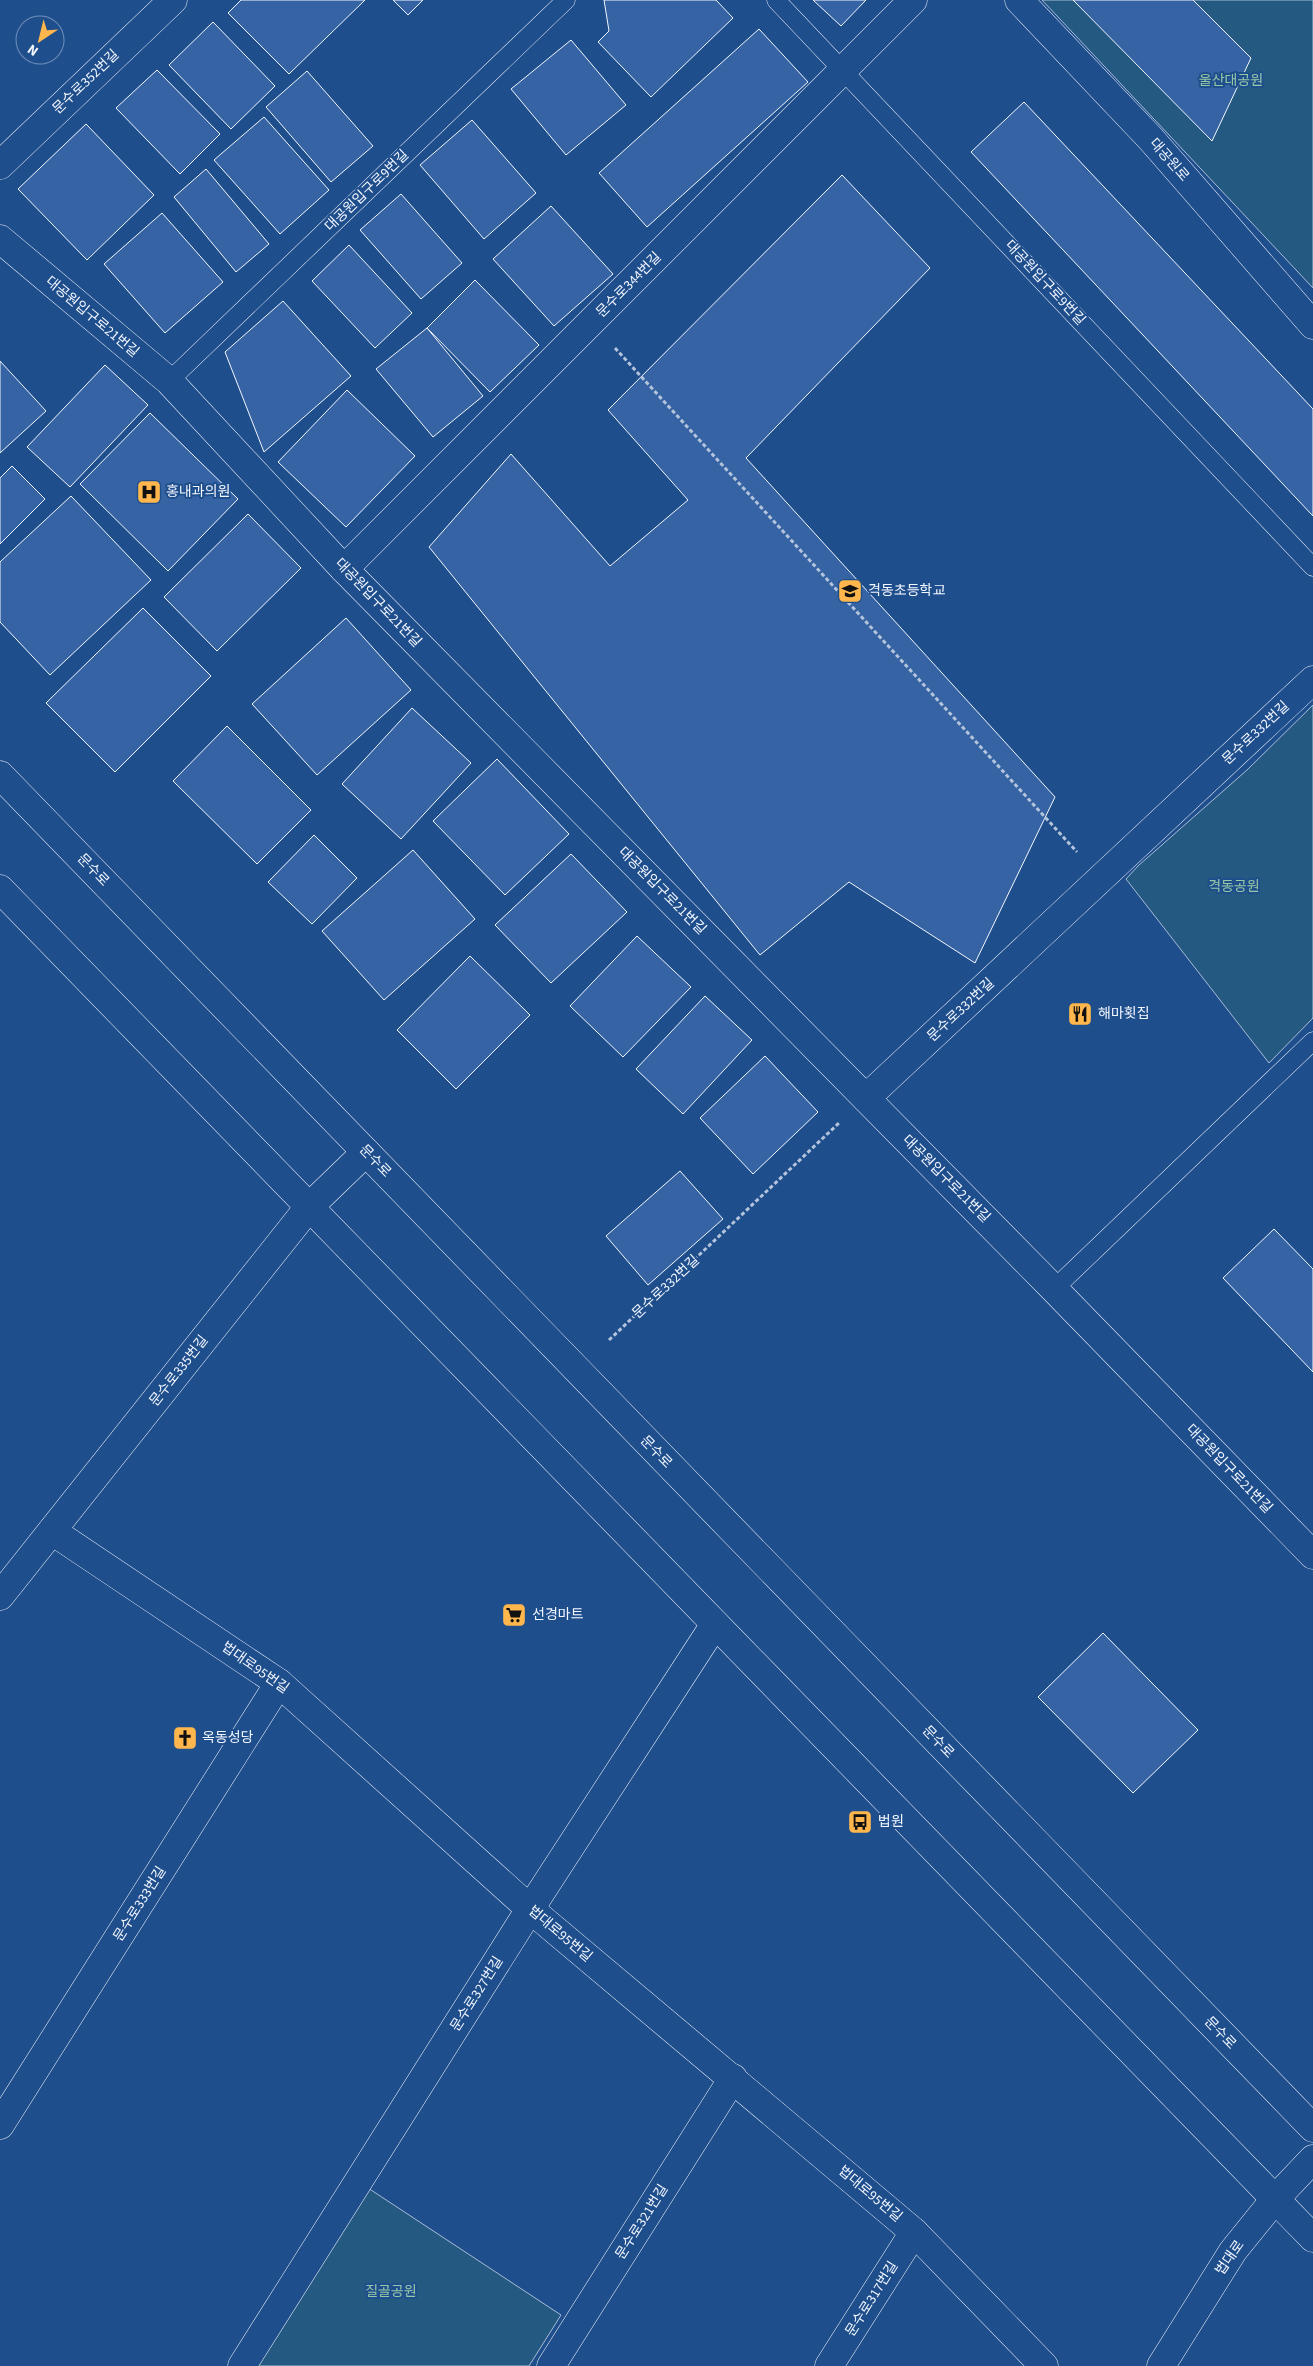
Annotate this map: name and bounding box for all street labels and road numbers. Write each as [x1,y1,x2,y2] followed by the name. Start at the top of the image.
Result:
[48,45,124,119] street label: 문수로352번길
[1145,134,1194,186] street label: 대공원로
[320,146,414,236] street label: 대공원입구로9번길
[1000,236,1090,330] street label: 대공원입구로9번길
[592,248,666,322] street label: 문수로344번길
[41,272,143,362] street label: 대공원입구로21번길
[330,554,426,652] street label: 대공원입구로21번길
[1218,697,1294,769] street label: 문수로332번길
[614,843,710,939] street label: 대공원입구로21번길
[72,849,114,891] street label: 문수로
[923,974,999,1046] street label: 문수로332번길
[898,1131,994,1227] street label: 대공원입구로21번길
[354,1140,396,1182] street label: 문수로
[628,1251,704,1323] street label: 문수로332번길
[145,1331,213,1411] street label: 문수로335번길
[1181,1420,1277,1518] street label: 대공원입구로21번길
[635,1431,677,1473] street label: 문수로
[217,1637,293,1699] street label: 법대로95번길
[917,1721,959,1763] street label: 문수로
[109,1863,171,1945] street label: 문수로333번길
[524,1901,596,1967] street label: 법대로95번길
[446,1953,508,2035] street label: 문수로327번길
[1199,2012,1241,2054] street label: 문수로
[834,2161,906,2227] street label: 법대로95번길
[611,2181,673,2263] street label: 문수로321번길
[1211,2236,1249,2280] street label: 법대로
[841,2258,903,2340] street label: 문수로317번길

